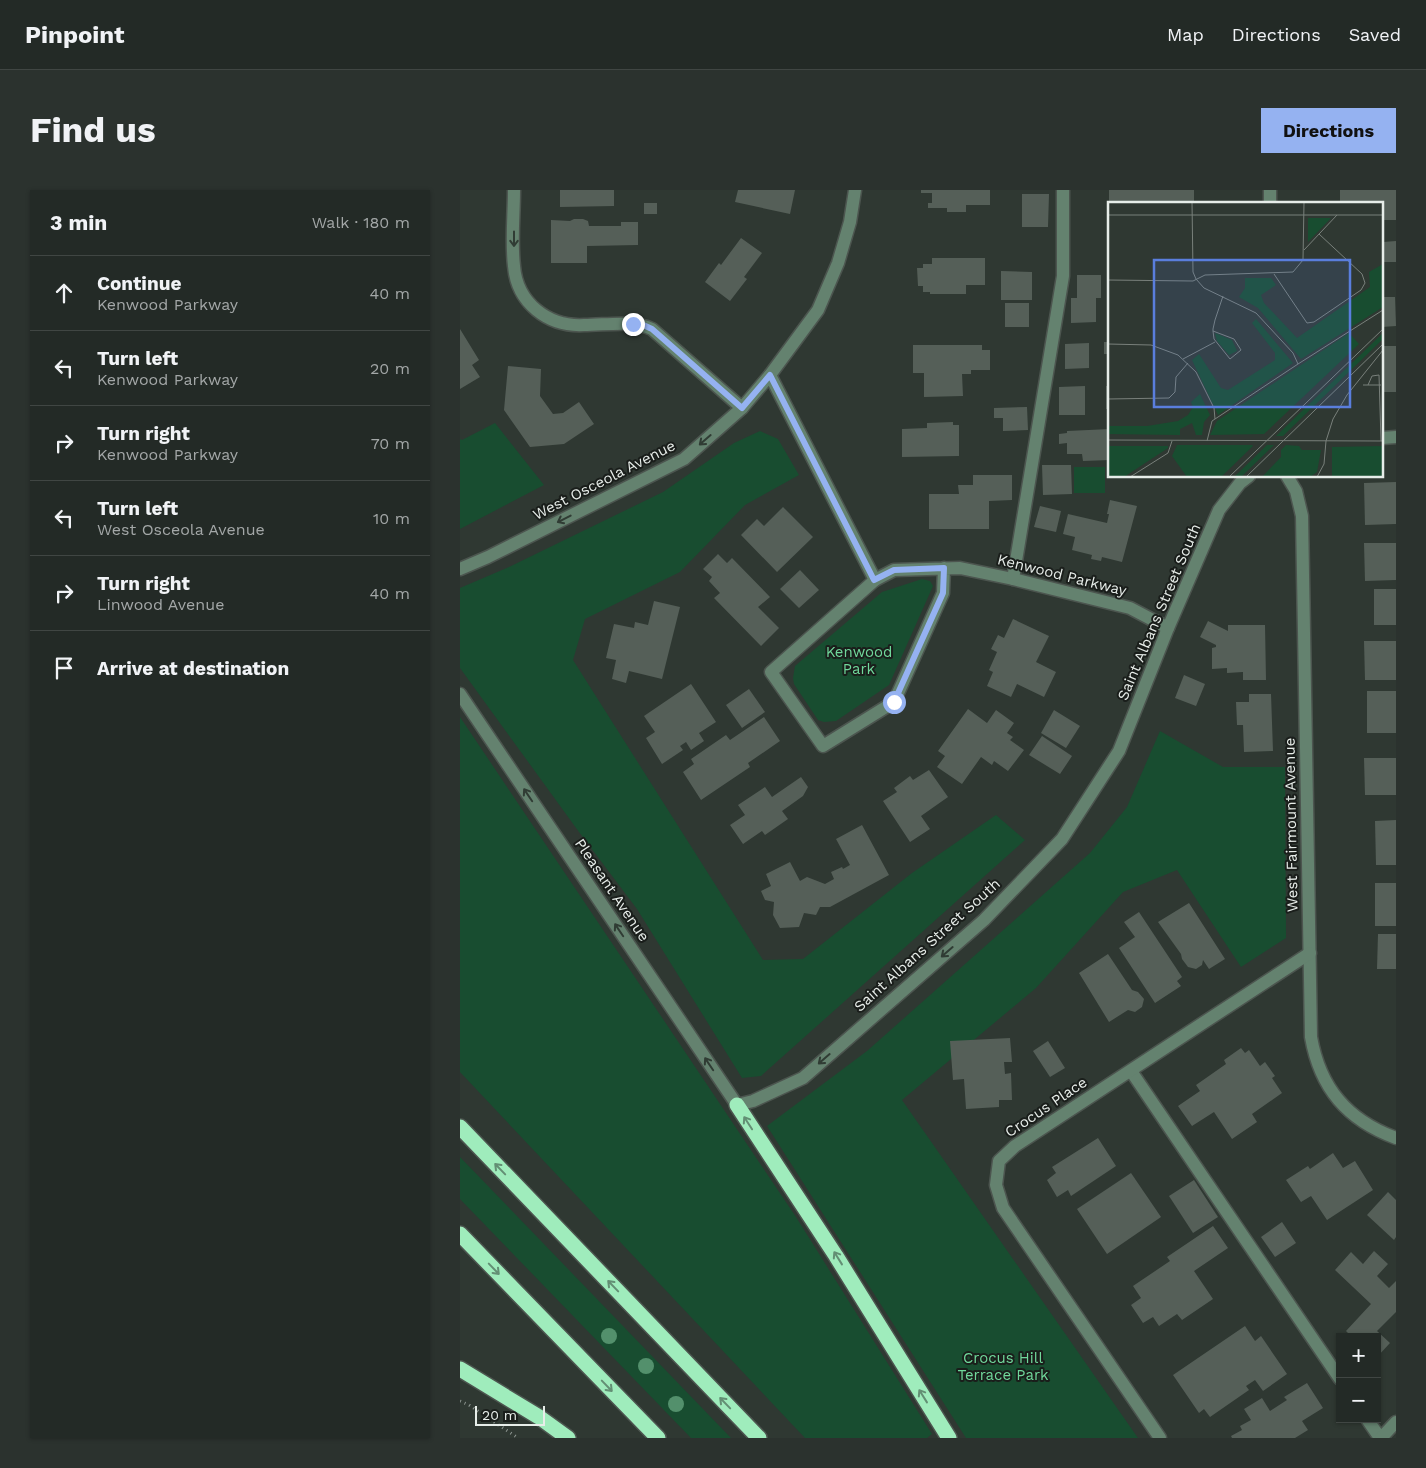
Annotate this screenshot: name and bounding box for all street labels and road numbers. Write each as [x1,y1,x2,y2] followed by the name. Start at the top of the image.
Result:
[530,436,678,524] street label: West Osceola Avenue
[1114,521,1204,703] street label: Saint Albans Street South
[996,550,1129,600] street label: Kenwood Parkway
[1280,738,1302,912] street label: West Fairmount Avenue
[571,835,653,945] street label: Pleasant Avenue
[850,875,1004,1015] street label: Saint Albans Street South
[1002,1073,1090,1141] street label: Crocus Place

